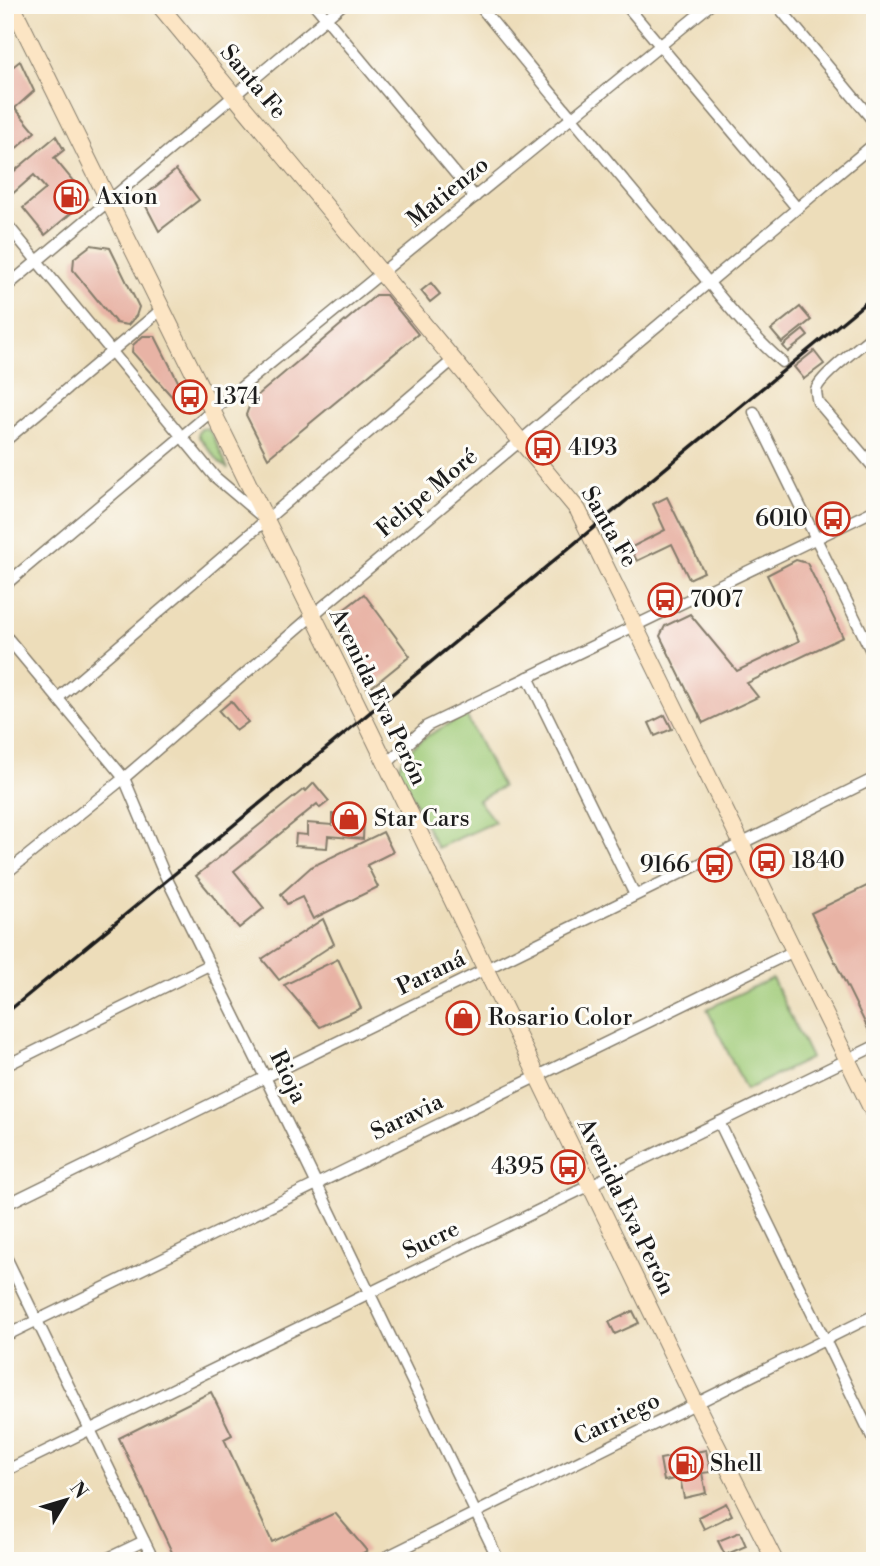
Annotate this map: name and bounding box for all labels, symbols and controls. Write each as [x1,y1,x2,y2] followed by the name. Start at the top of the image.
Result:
[214,39,292,125] street label: Santa Fe
[401,151,495,233] street label: Matienzo
[52,178,90,216] fuel station icon: Axion
[95,183,158,211] place label: Axion
[171,378,209,416] bus stop icon: 1374
[214,383,260,411] place label: 1374
[524,429,562,467] bus stop icon: 4193
[568,434,617,462] place label: 4193
[371,442,483,544] street label: Felipe Moré
[575,482,643,572] street label: Santa Fe
[814,500,852,538] bus stop icon: 6010
[755,505,808,533] place label: 6010
[646,581,684,619] bus stop icon: 7007
[690,586,743,614] place label: 7007
[323,603,433,790] street label: Avenida Eva Perón
[330,800,368,838] shop icon: Star Cars
[374,805,469,833] place label: Star Cars
[748,842,786,880] bus stop icon: 1840
[696,846,734,884] bus stop icon: 9166
[792,847,845,875] place label: 1840
[640,851,690,879] place label: 9166
[392,944,470,1002] street label: Paraná
[444,999,482,1037] shop icon: Rosario Color
[488,1004,632,1032] place label: Rosario Color
[263,1046,313,1108] street label: Rioja
[366,1087,448,1146] street label: Saravia
[571,1113,681,1300] street label: Avenida Eva Perón
[549,1148,587,1186] bus stop icon: 4395
[491,1153,544,1181] place label: 4395
[398,1214,464,1266] street label: Sucre
[569,1386,665,1452] street label: Carriego
[667,1445,705,1483] fuel station icon: Shell
[710,1450,762,1478] place label: Shell
[32,1464,102,1534] north arrow
[65,1477,93,1503] text: N

